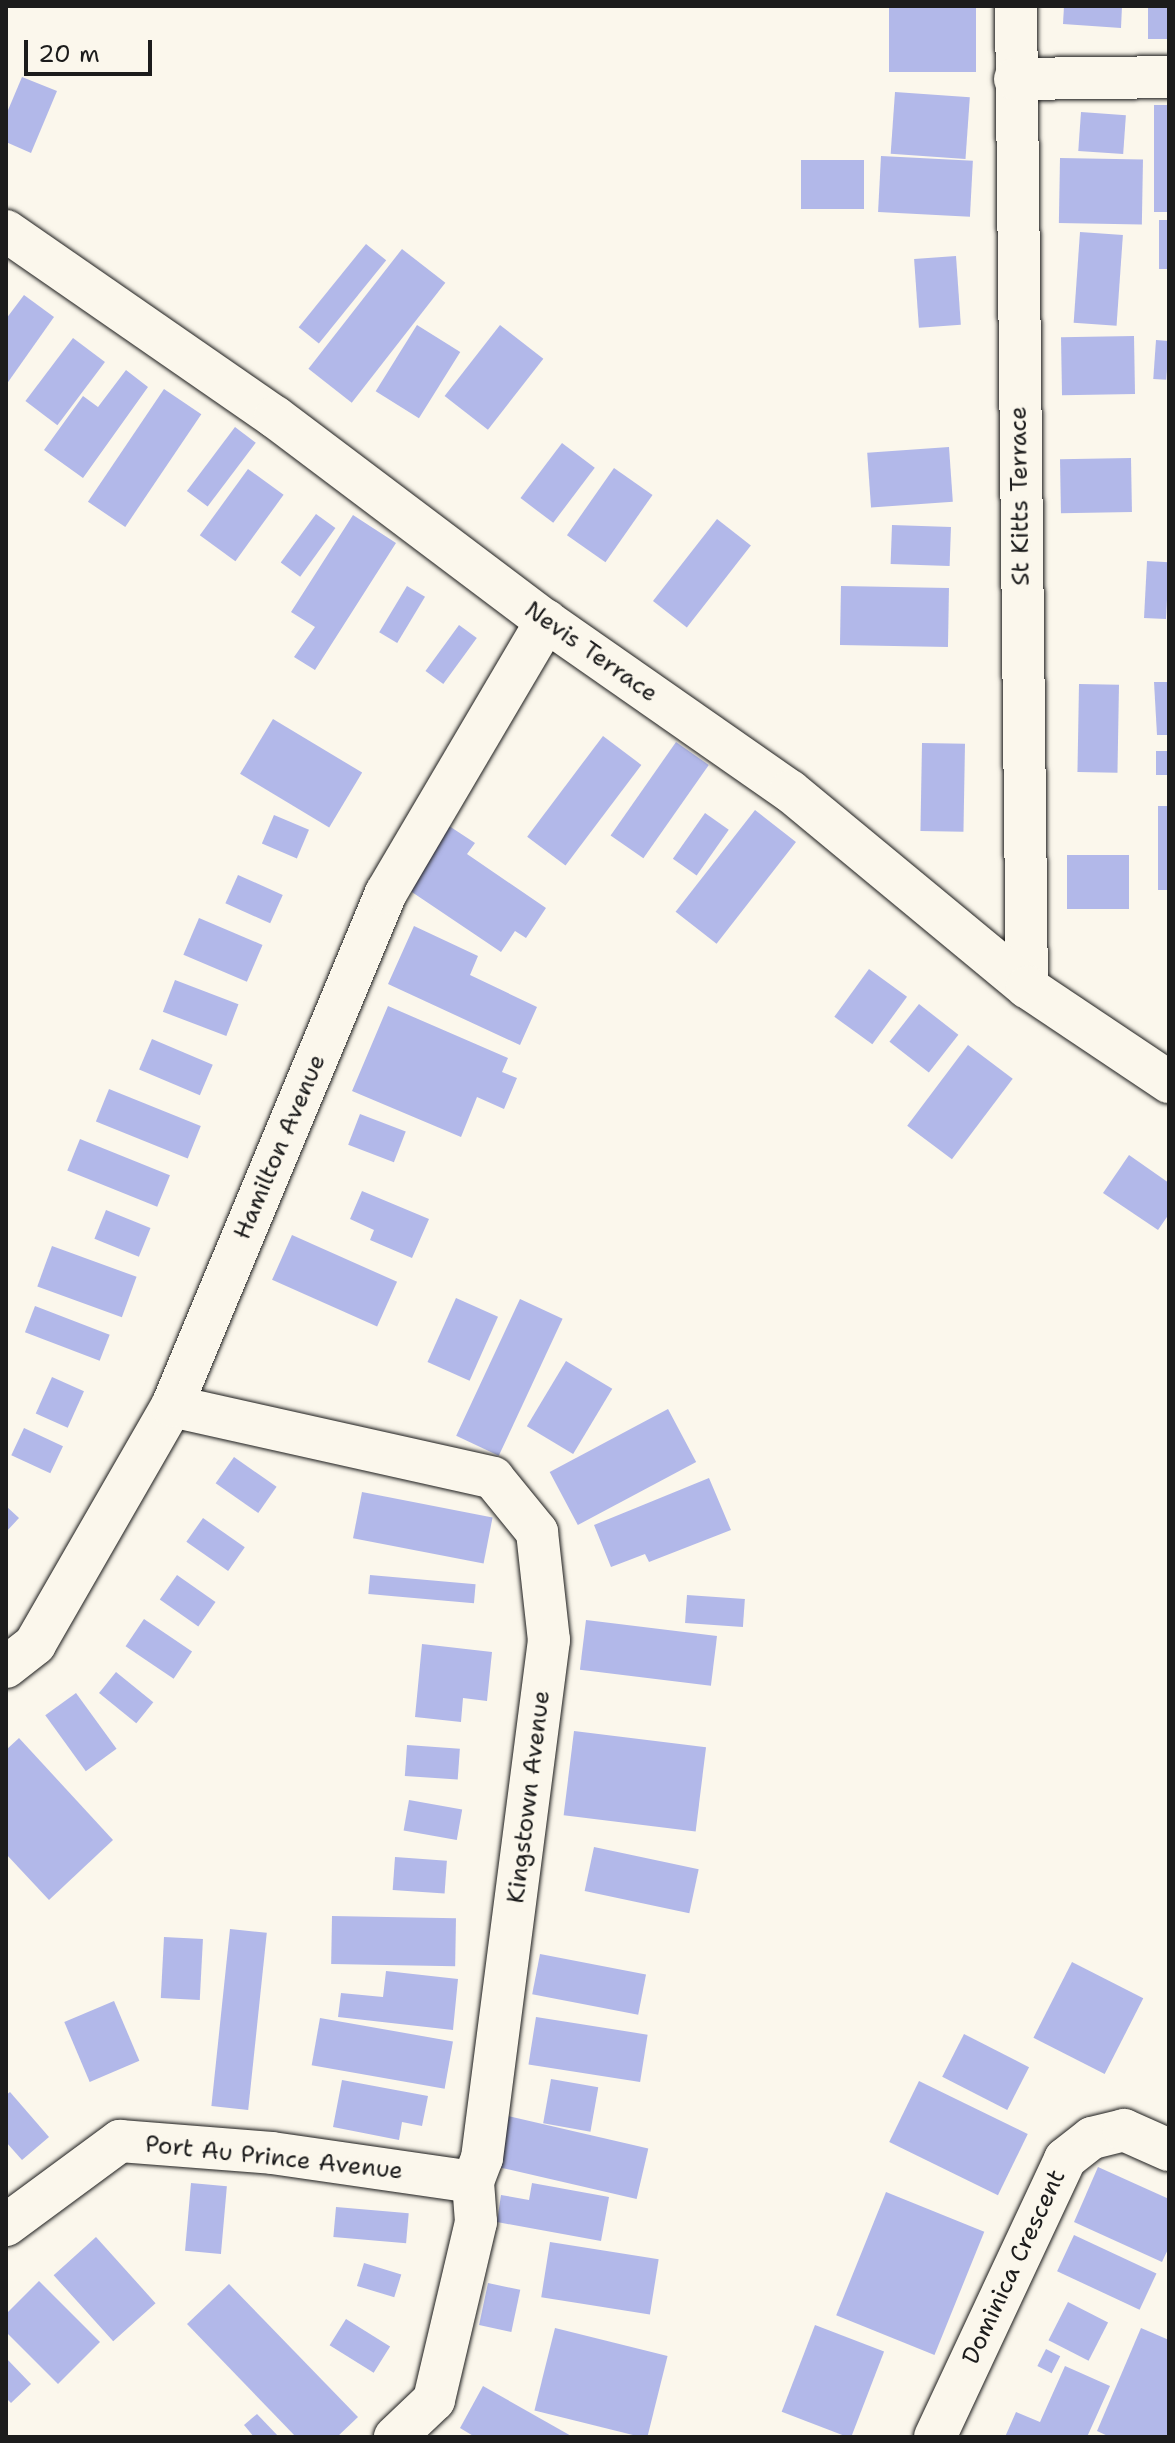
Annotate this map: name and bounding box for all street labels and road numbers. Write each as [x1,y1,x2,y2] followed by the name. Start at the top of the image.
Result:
[1004,406,1036,586] street label: St Kitts Terrace
[519,596,663,708] street label: Nevis Terrace
[228,1050,332,1244] street label: Hamilton Avenue
[502,1689,556,1905] street label: Kingstown Avenue
[144,2130,404,2186] street label: Port Au Prince Avenue
[956,2165,1072,2369] street label: Dominica Crescent

